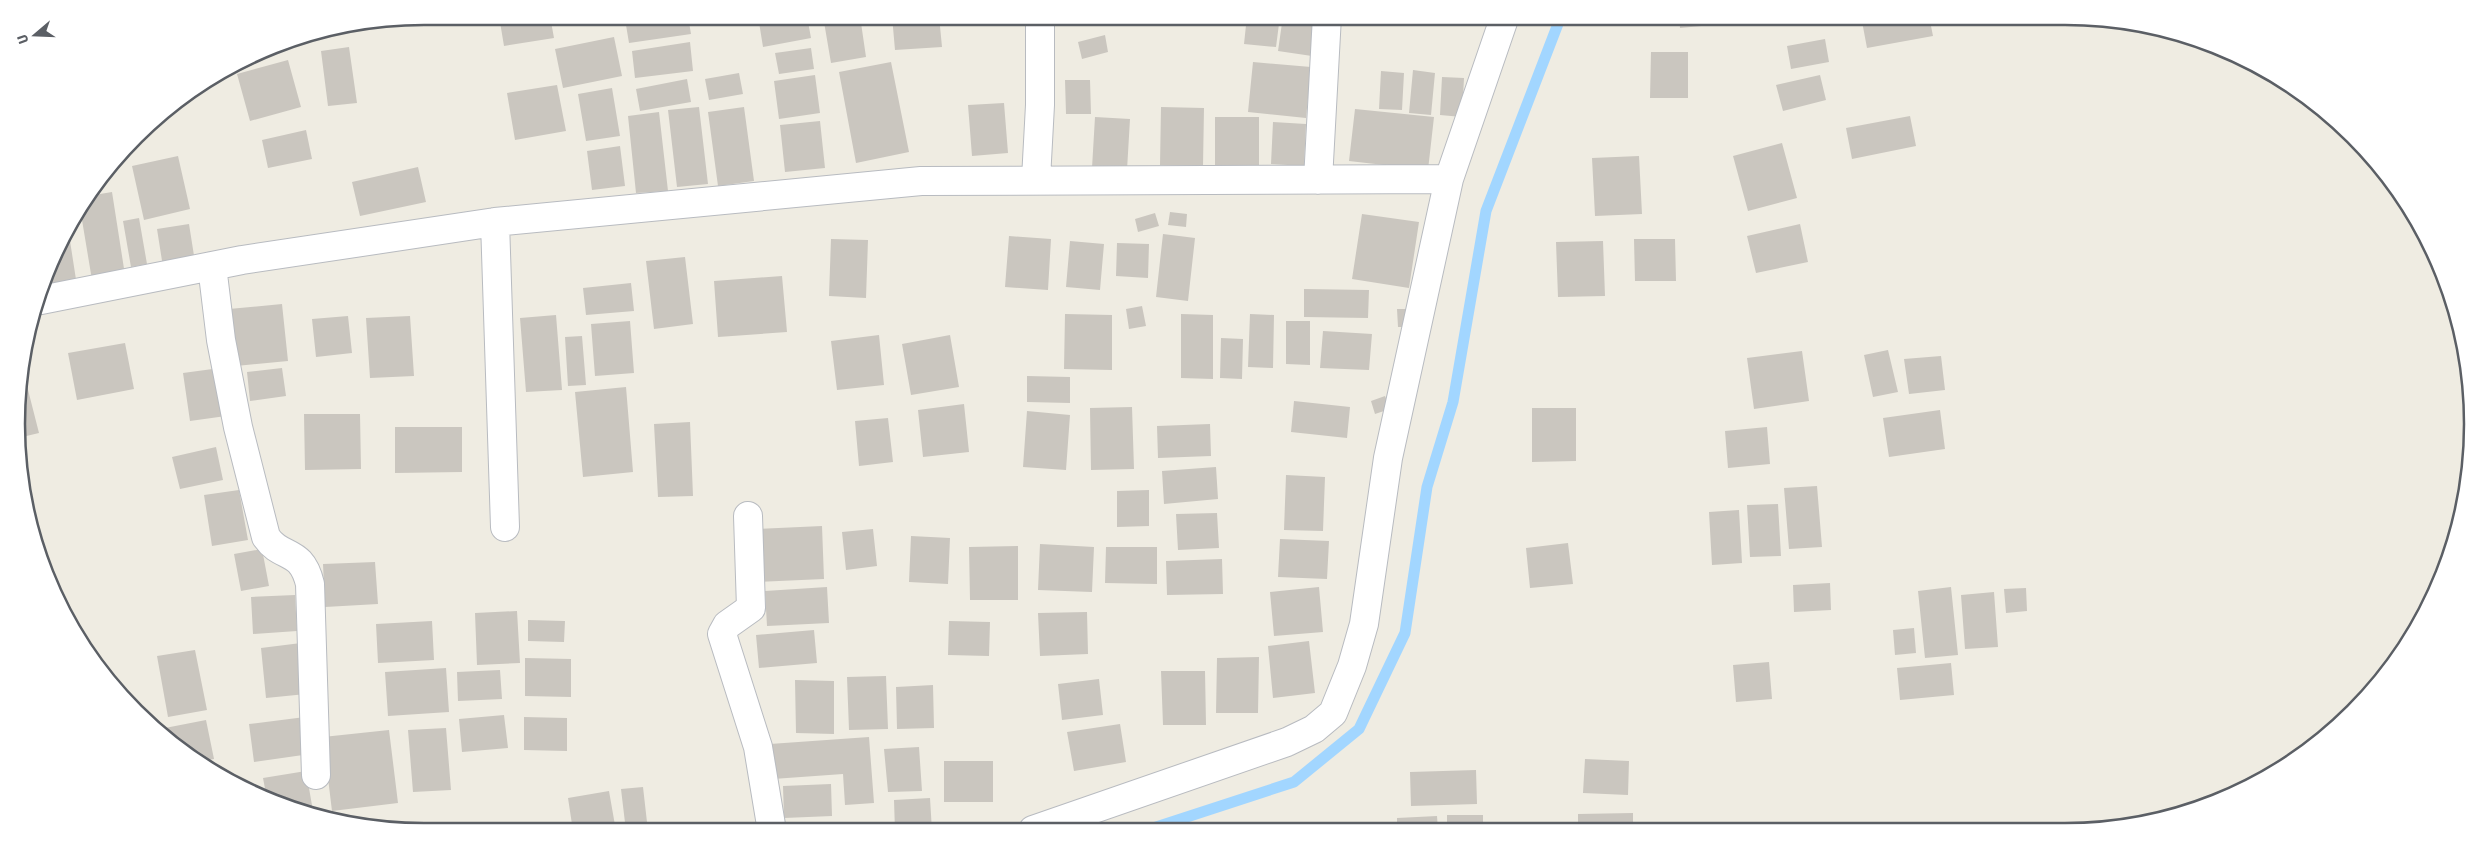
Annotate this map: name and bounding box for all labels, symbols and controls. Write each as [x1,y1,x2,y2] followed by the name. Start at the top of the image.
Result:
[10,10,60,60] north arrow
[14,33,32,46] text: U

